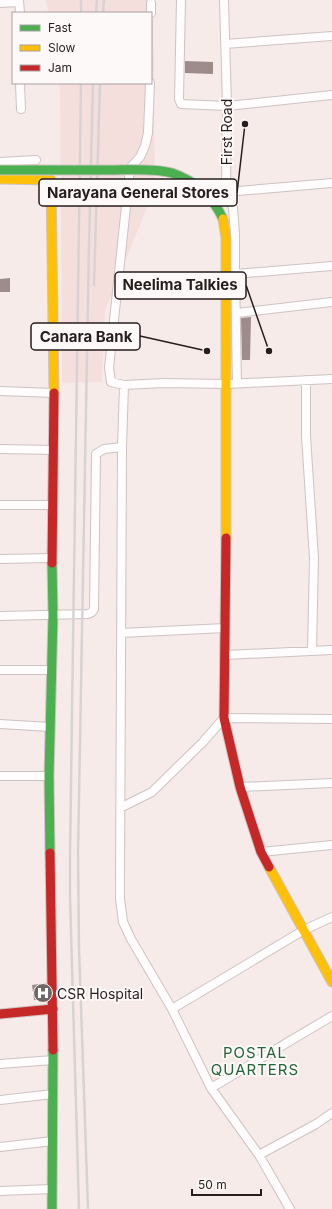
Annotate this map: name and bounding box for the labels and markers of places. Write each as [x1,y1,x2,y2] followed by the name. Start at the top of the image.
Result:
[39,179,237,206] callout: Narayana General Stores
[115,272,246,299] callout: Neelima Talkies
[31,323,140,350] callout: Canara Bank
[32,982,54,1004] hospital icon: CSR Hospital
[57,985,143,1002] place label: CSR Hospital

